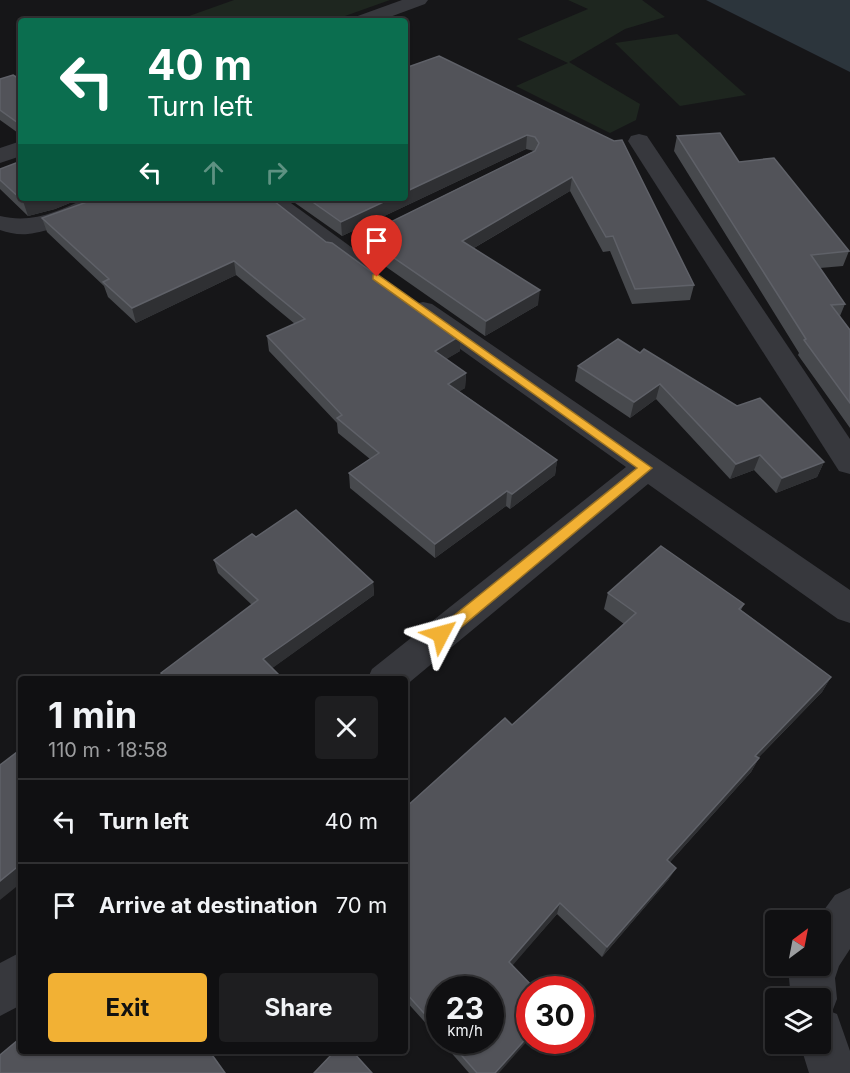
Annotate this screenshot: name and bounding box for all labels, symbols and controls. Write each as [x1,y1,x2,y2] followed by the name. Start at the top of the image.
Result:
[147,39,252,90] text: 40 m
[48,42,126,120] icon: left
[147,90,253,123] text: Turn left
[134,156,167,189] icon: left
[197,156,230,189] icon: ahead
[260,156,293,189] icon: right
[351,215,402,277] pin
[360,224,393,257] icon: arrive
[409,602,473,666] position arrow
[48,693,137,737] text: 1 min
[315,696,378,759] button: close
[48,738,168,762] text: 110 m · 18:58
[48,805,81,838] icon: left
[99,808,189,834] text: Turn left
[324,808,378,834] text: 40 m
[48,889,81,922] icon: arrive
[99,892,318,918] text: Arrive at destination
[336,892,387,918] text: 70 m
[765,910,831,976] north arrow
[765,910,831,1054] map controls
[48,973,207,1042] button: Exit
[219,973,378,1042] button: Share
[516,976,594,1054] speed limit sign: 30
[765,988,831,1054] button: layers
[446,990,484,1026] text: 23
[447,1021,483,1040] text: km/h

